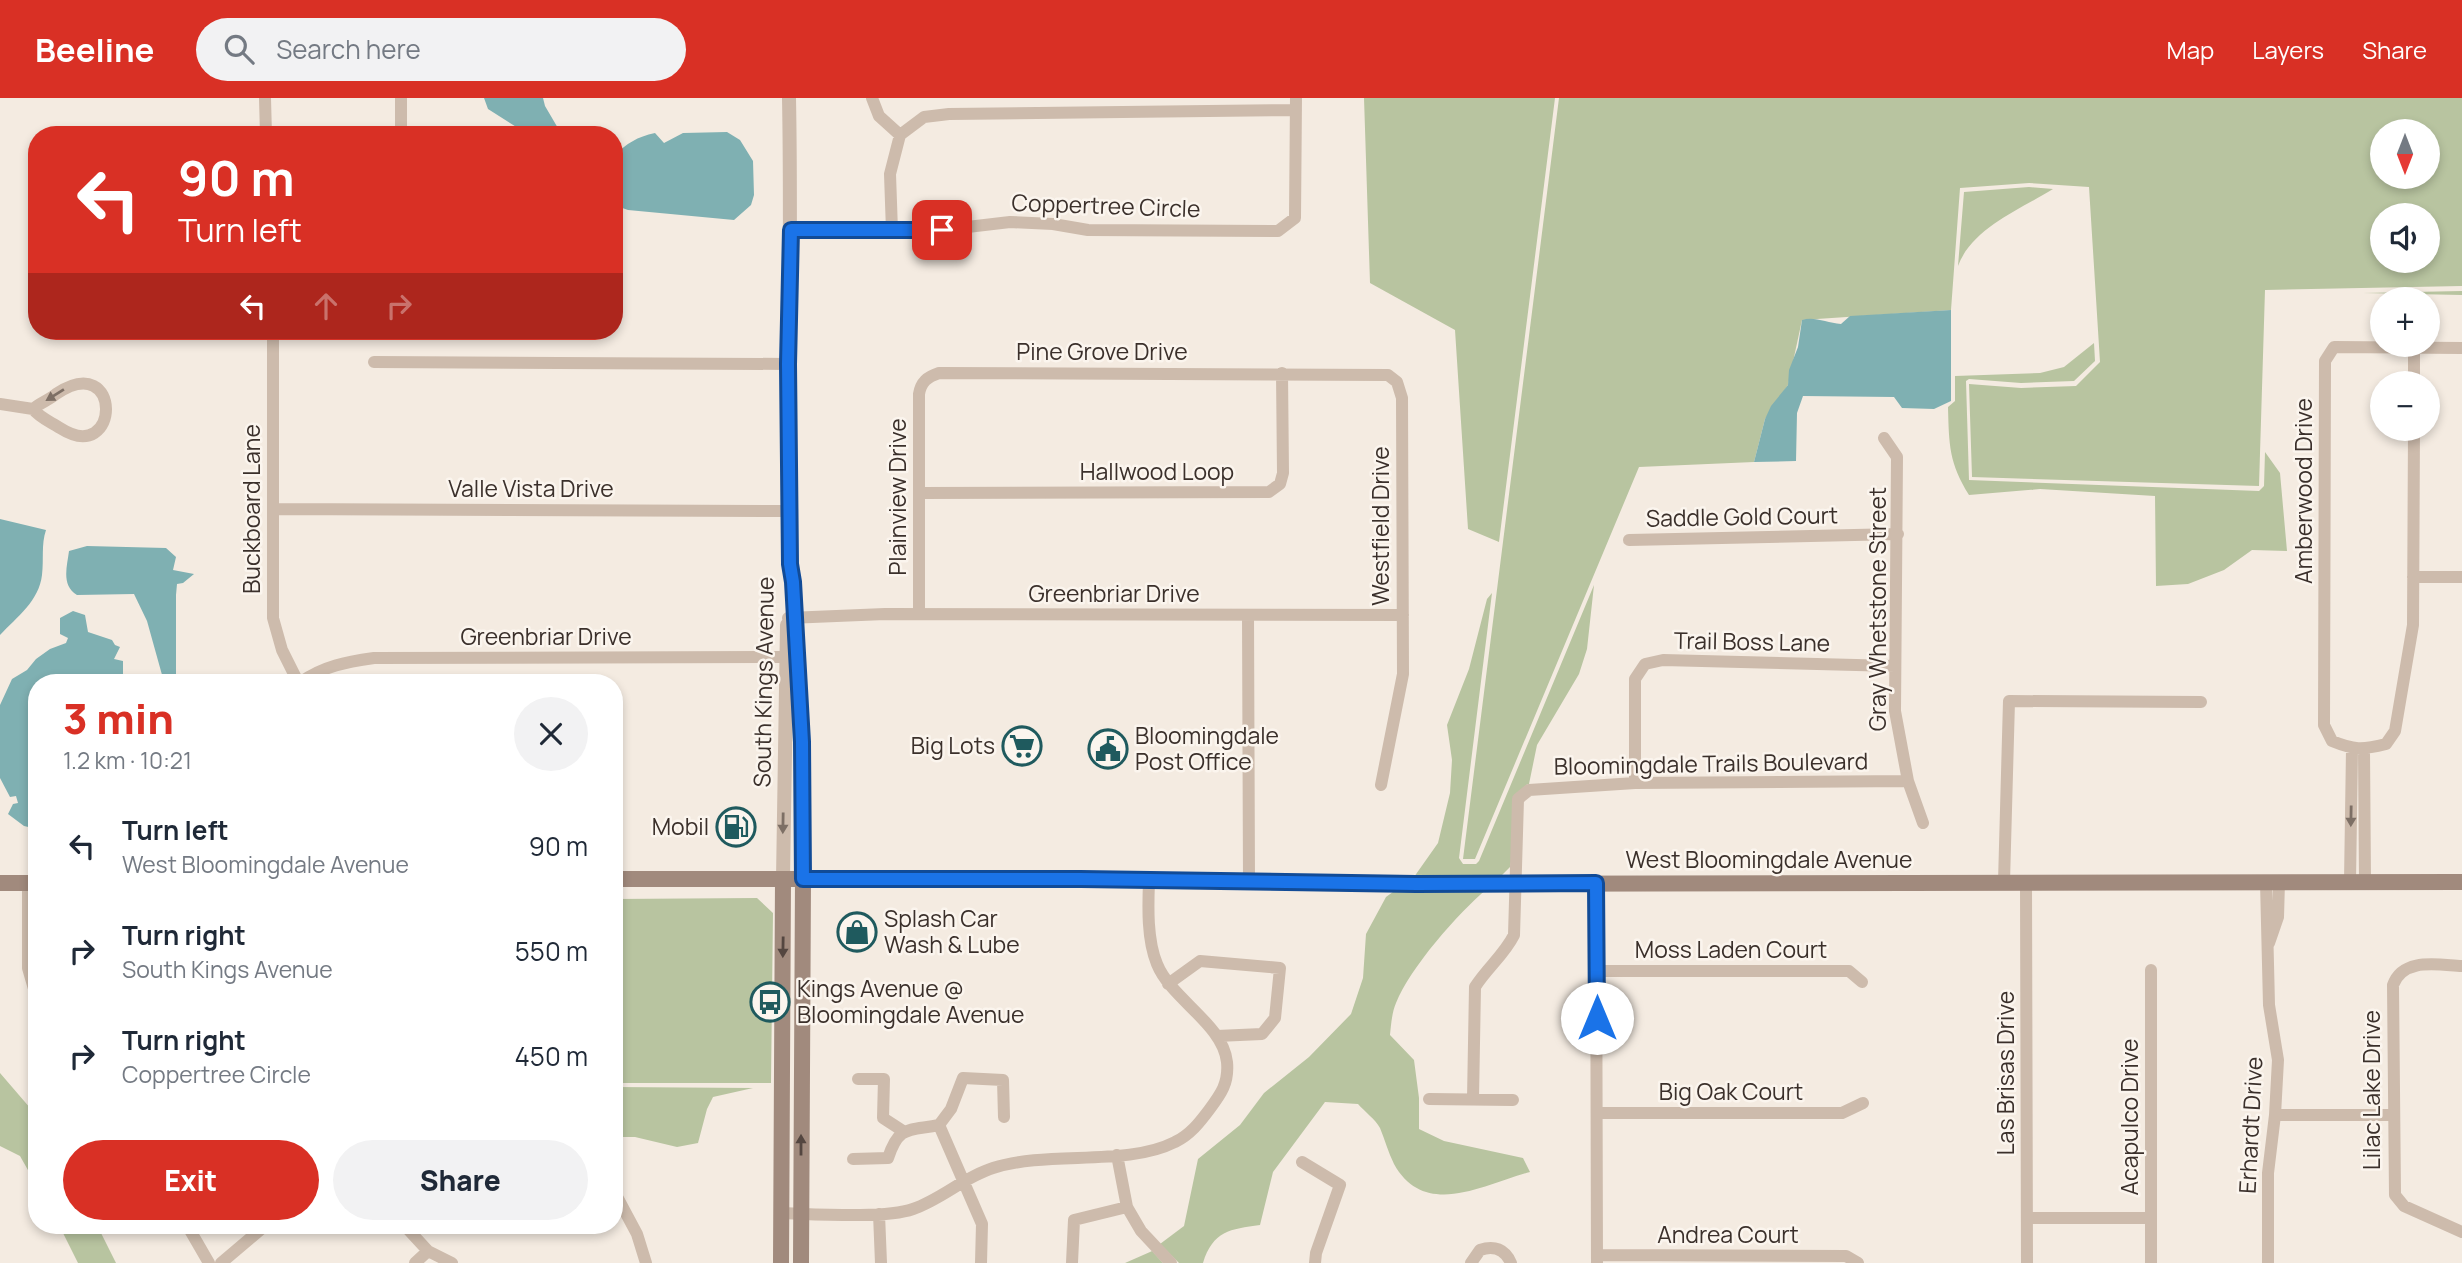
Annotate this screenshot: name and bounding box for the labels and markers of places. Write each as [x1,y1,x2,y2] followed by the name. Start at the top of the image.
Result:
[912,200,972,260] pin
[1135,719,1279,777] place label: Bloomingdale Post Office
[1001,725,1043,767] supermarket icon: Big Lots
[1087,728,1129,770] public building icon: Bloomingdale Post Office
[911,729,995,761] place label: Big Lots
[715,806,757,848] fuel station icon: Mobil
[652,810,709,842] place label: Mobil
[884,902,1020,960] place label: Splash Car Wash & Lube
[836,911,878,953] shop icon: Splash Car Wash & Lube
[797,972,1024,1030] place label: Kings Avenue @ Bloomingdale Avenue
[749,981,791,1023] bus stop icon: Kings Avenue @ Bloomingdale Avenue

